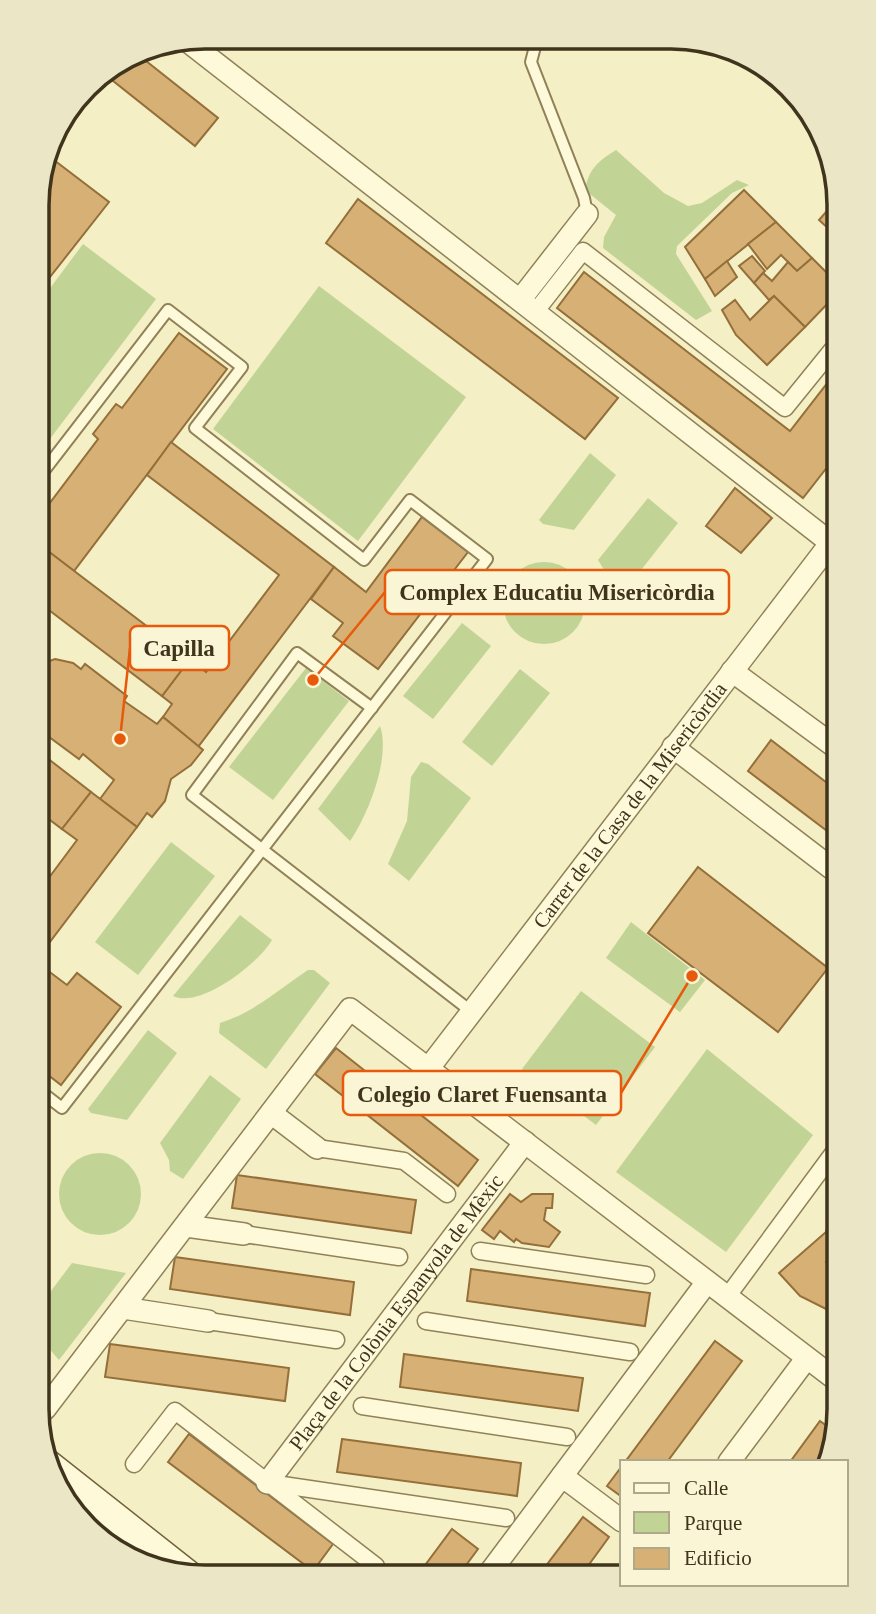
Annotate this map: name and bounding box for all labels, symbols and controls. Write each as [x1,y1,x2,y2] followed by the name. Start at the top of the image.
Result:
[385,570,729,614] callout: Complex Educatiu Misericòrdia
[399,580,715,605] text: Complex Educatiu Misericòrdia
[130,626,229,670] callout: Capilla
[143,636,215,661] text: Capilla
[528,677,732,933] street label: Carrer de la Casa de la Misericòrdia
[343,1071,621,1115] callout: Colegio Claret Fuensanta
[357,1082,607,1107] text: Colegio Claret Fuensanta
[284,1170,508,1455] street label: Plaça de la Colònia Espanyola de Mèxic
[620,1460,848,1586] legend
[684,1476,728,1500] text: Calle
[684,1511,742,1535] text: Parque
[684,1546,752,1570] text: Edificio

